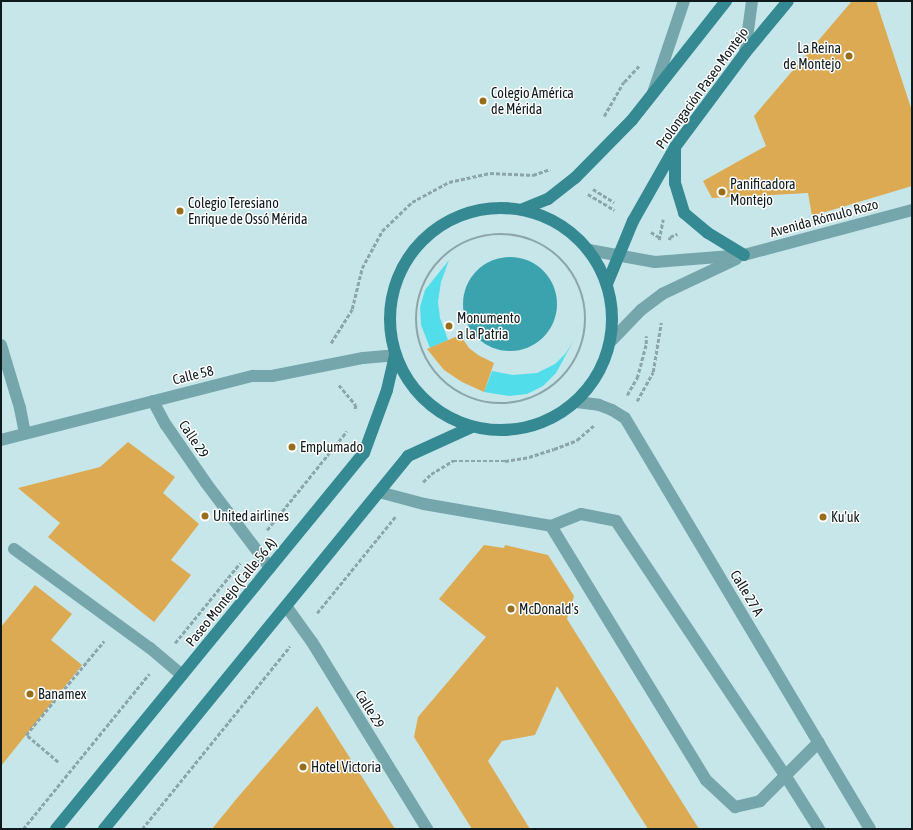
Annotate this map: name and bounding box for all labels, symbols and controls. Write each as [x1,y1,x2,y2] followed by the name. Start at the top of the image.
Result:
[652,24,752,152] street label: Prolongación Paseo Montejo
[783,40,841,72] place label: La Reina de Montejo
[844,51,854,61] marker: La Reina de Montejo
[491,85,574,118] place label: Colegio América de Mérida
[478,96,488,106] marker: Colegio América de Mérida
[730,176,795,208] place label: Panificadora Montejo
[717,187,727,197] marker: Panificadora Montejo
[188,195,307,228] place label: Colegio Teresiano Enrique de Ossó Mérida
[768,195,880,241] street label: Avenida Rómulo Rozo
[175,206,185,216] marker: Colegio Teresiano Enrique de Ossó Mérida
[457,310,520,342] place label: Monumento a la Patria
[444,321,454,331] marker: Monumento a la Patria
[171,362,215,388] street label: Calle 58
[175,417,213,461] street label: Calle 29
[300,439,363,455] place label: Emplumado
[287,442,297,452] marker: Emplumado
[213,508,289,524] place label: United airlines
[831,509,860,525] place label: Ku'uk
[200,511,210,521] marker: United airlines
[818,512,828,522] marker: Ku'uk
[182,534,280,650] street label: Paseo Montejo (Calle 56 A)
[727,567,767,619] street label: Calle 27 A
[519,601,579,617] place label: McDonald's
[506,604,516,614] marker: McDonald's
[38,686,86,702] place label: Banamex
[352,687,388,731] street label: Calle 29
[25,689,35,699] marker: Banamex
[311,759,381,775] place label: Hotel Victoria
[298,762,308,772] marker: Hotel Victoria

